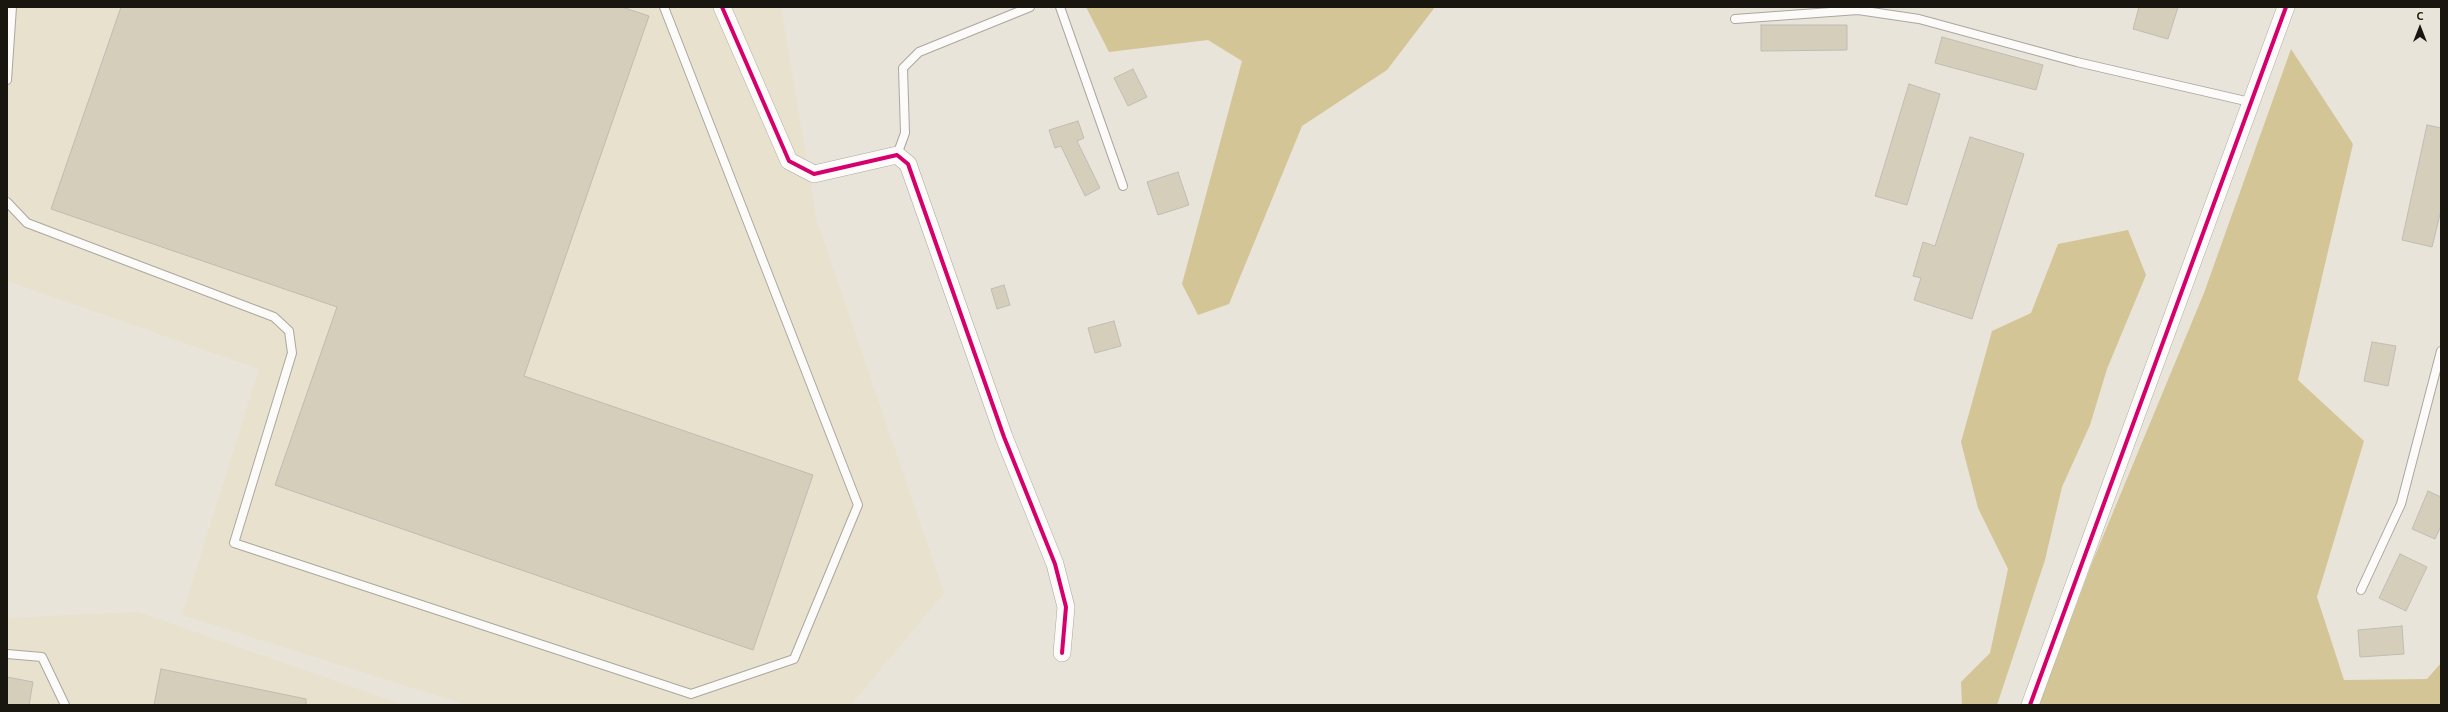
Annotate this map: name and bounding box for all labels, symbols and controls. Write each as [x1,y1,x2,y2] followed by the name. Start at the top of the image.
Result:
[2400,8,2440,48] north arrow
[2416,10,2424,22] text: С

